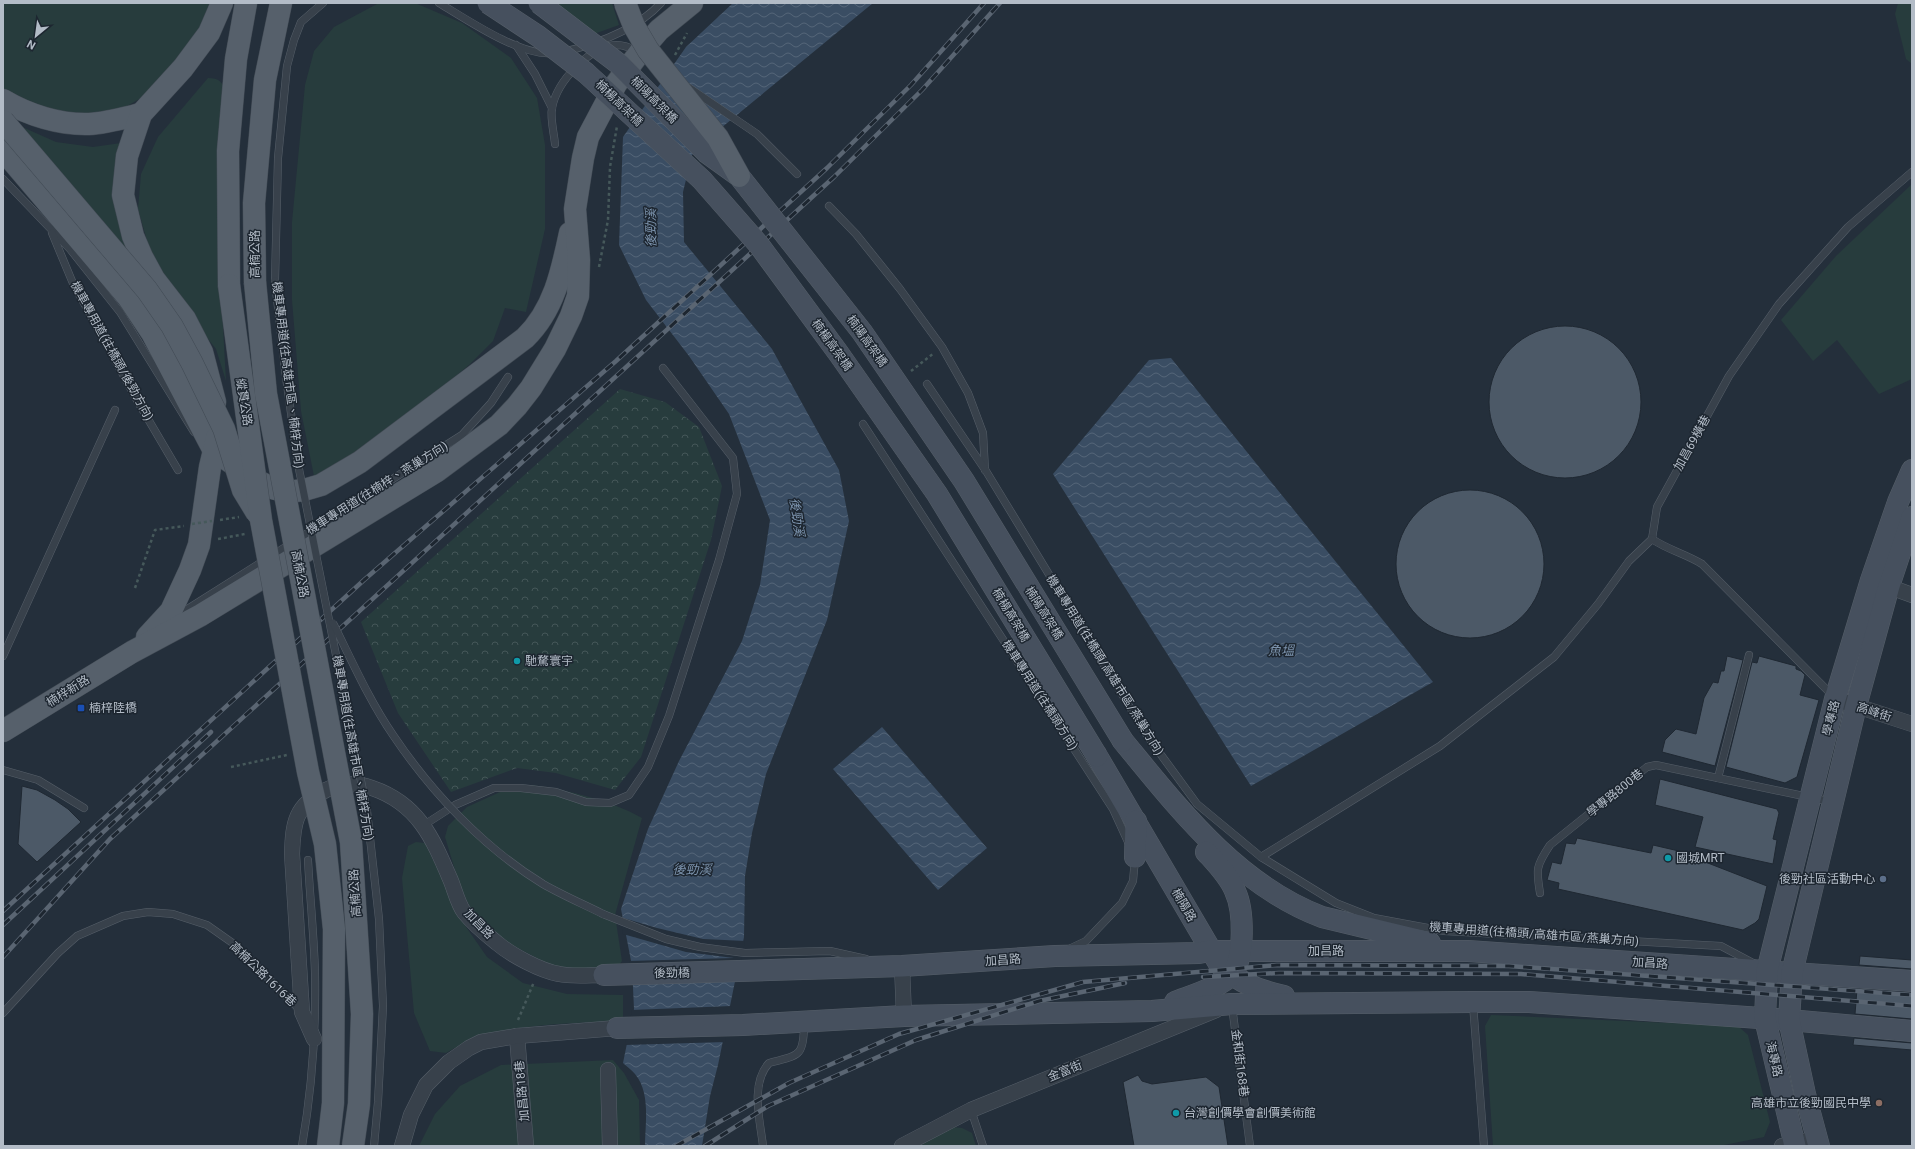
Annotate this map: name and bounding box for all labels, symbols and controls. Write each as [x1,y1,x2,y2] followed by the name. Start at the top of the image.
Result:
[16,16,56,56] north arrow
[25,37,38,52] text: N
[628,74,680,126] street label: 楠陽高架橋
[593,77,645,129] street label: 楠楊高架橋
[643,206,659,248] water label: 後勁溪
[248,230,262,278] street label: 高楠公路
[68,279,156,423] street label: 機車專用道(往橋頭/後勁方向)
[270,281,306,469] street label: 機車專用道(往高雄市區、楠梓方向)
[844,313,890,369] street label: 楠陽高架橋
[809,317,855,373] street label: 楠楊高架橋
[233,377,255,427] street label: 縱貫公路
[1671,413,1713,473] street label: 加昌69橫巷
[304,439,450,537] street label: 機車專用道(往楠梓、燕巢方向)
[787,497,807,539] water label: 後勁溪
[289,549,311,599] street label: 高楠公路
[1043,572,1167,758] street label: 機車專用道(往橋頭/高雄市區/燕巢方向)
[1022,584,1066,642] street label: 楠陽高架橋
[990,586,1032,644] street label: 楠楊高架橋
[999,637,1081,753] street label: 機車專用道(往橋頭方向)
[1268,643,1296,658] water label: 魚塭
[330,654,376,842] street label: 機車專用道(往高雄市區、楠梓方向)
[525,654,573,668] place label: 馳騖寰宇
[512,656,522,666] marker: 馳騖寰宇
[44,672,92,710] street label: 楠梓新路
[1820,699,1842,737] street label: 學專路
[1855,700,1893,724] street label: 高峰街
[89,701,137,715] place label: 楠梓陸橋
[76,703,86,713] marker: 楠梓陸橋
[1584,766,1646,820] street label: 學專路800巷
[1676,851,1725,865] place label: 國城MRT
[1663,853,1673,863] marker: 國城MRT
[672,862,713,877] water label: 後勁溪
[346,869,364,917] street label: 高楠公路
[1779,872,1875,886] place label: 後勁社區活動中心
[1878,874,1888,884] marker: 後勁社區活動中心
[1169,886,1199,924] street label: 楠陽路
[461,906,497,942] street label: 加昌路
[1429,920,1639,948] street label: 機車專用道(往橋頭/高雄市區/燕巢方向)
[227,939,299,1009] street label: 高楠公路1616巷
[1308,944,1344,958] street label: 加昌路
[985,952,1021,968] street label: 加昌路
[1632,955,1668,971] street label: 加昌路
[654,966,690,980] street label: 後勁橋
[1229,1028,1251,1098] street label: 金和街168巷
[1763,1040,1785,1078] street label: 海專路
[1046,1058,1084,1084] street label: 金富街
[512,1060,532,1122] street label: 加昌路18巷
[1751,1096,1871,1110] place label: 高雄市立後勁國民中學
[1874,1098,1884,1108] marker: 高雄市立後勁國民中學
[1184,1106,1316,1120] place label: 台灣創價學會創價美術館
[1171,1108,1181,1118] marker: 台灣創價學會創價美術館

